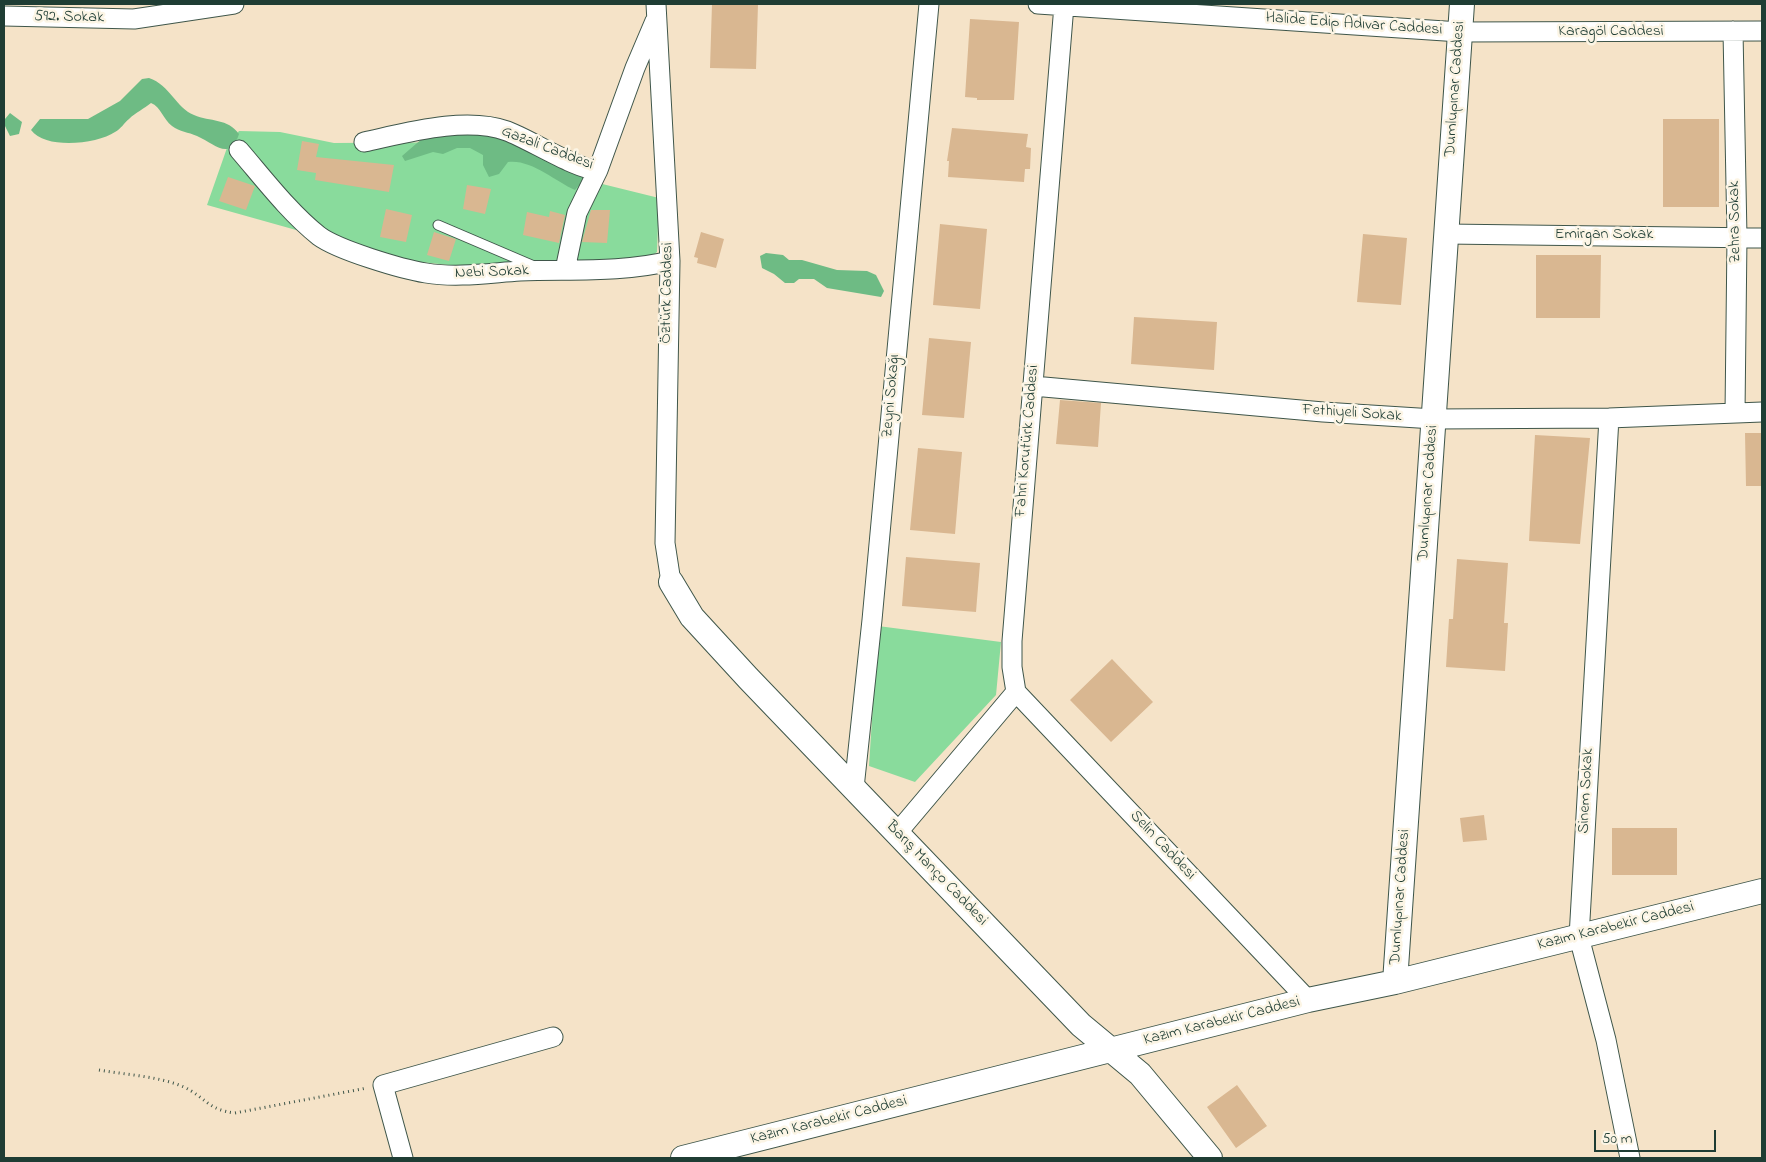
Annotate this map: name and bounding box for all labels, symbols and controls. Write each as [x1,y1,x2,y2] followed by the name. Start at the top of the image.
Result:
[34,8,104,28] street label: 592. Sokak
[1265,9,1443,41] street label: Halide Edip Adıvar Caddesi
[1442,21,1470,157] street label: Dumlupınar Caddesi
[1558,22,1664,42] street label: Karagöl Caddesi
[498,123,596,175] street label: Gazali Caddesi
[1726,181,1746,263] street label: Zehra Sokak
[1555,225,1653,245] street label: Emirgan Sokak
[658,242,678,344] street label: Öztürk Caddesi
[455,262,529,284] street label: Nebi Sokak
[879,353,905,439] street label: Zeyni Sokağı
[1012,364,1044,518] street label: Fahri Korutürk Caddesi
[1302,401,1402,427] street label: Fethiyeli Sokak
[1415,425,1443,561] street label: Dumlupınar Caddesi
[1575,748,1599,834] street label: Sinem Sokak
[1125,807,1199,885] street label: Selin Caddesi
[881,817,991,931] street label: Barış Manço Caddesi
[1387,829,1415,965] street label: Dumlupınar Caddesi
[1536,898,1696,956] street label: Kazım Karabekir Caddesi
[1142,993,1302,1051] street label: Kazım Karabekir Caddesi
[749,1092,909,1150] street label: Kazım Karabekir Caddesi
[1596,1120,1718,1152] scale bar
[1602,1128,1632,1150] text: 50 m

